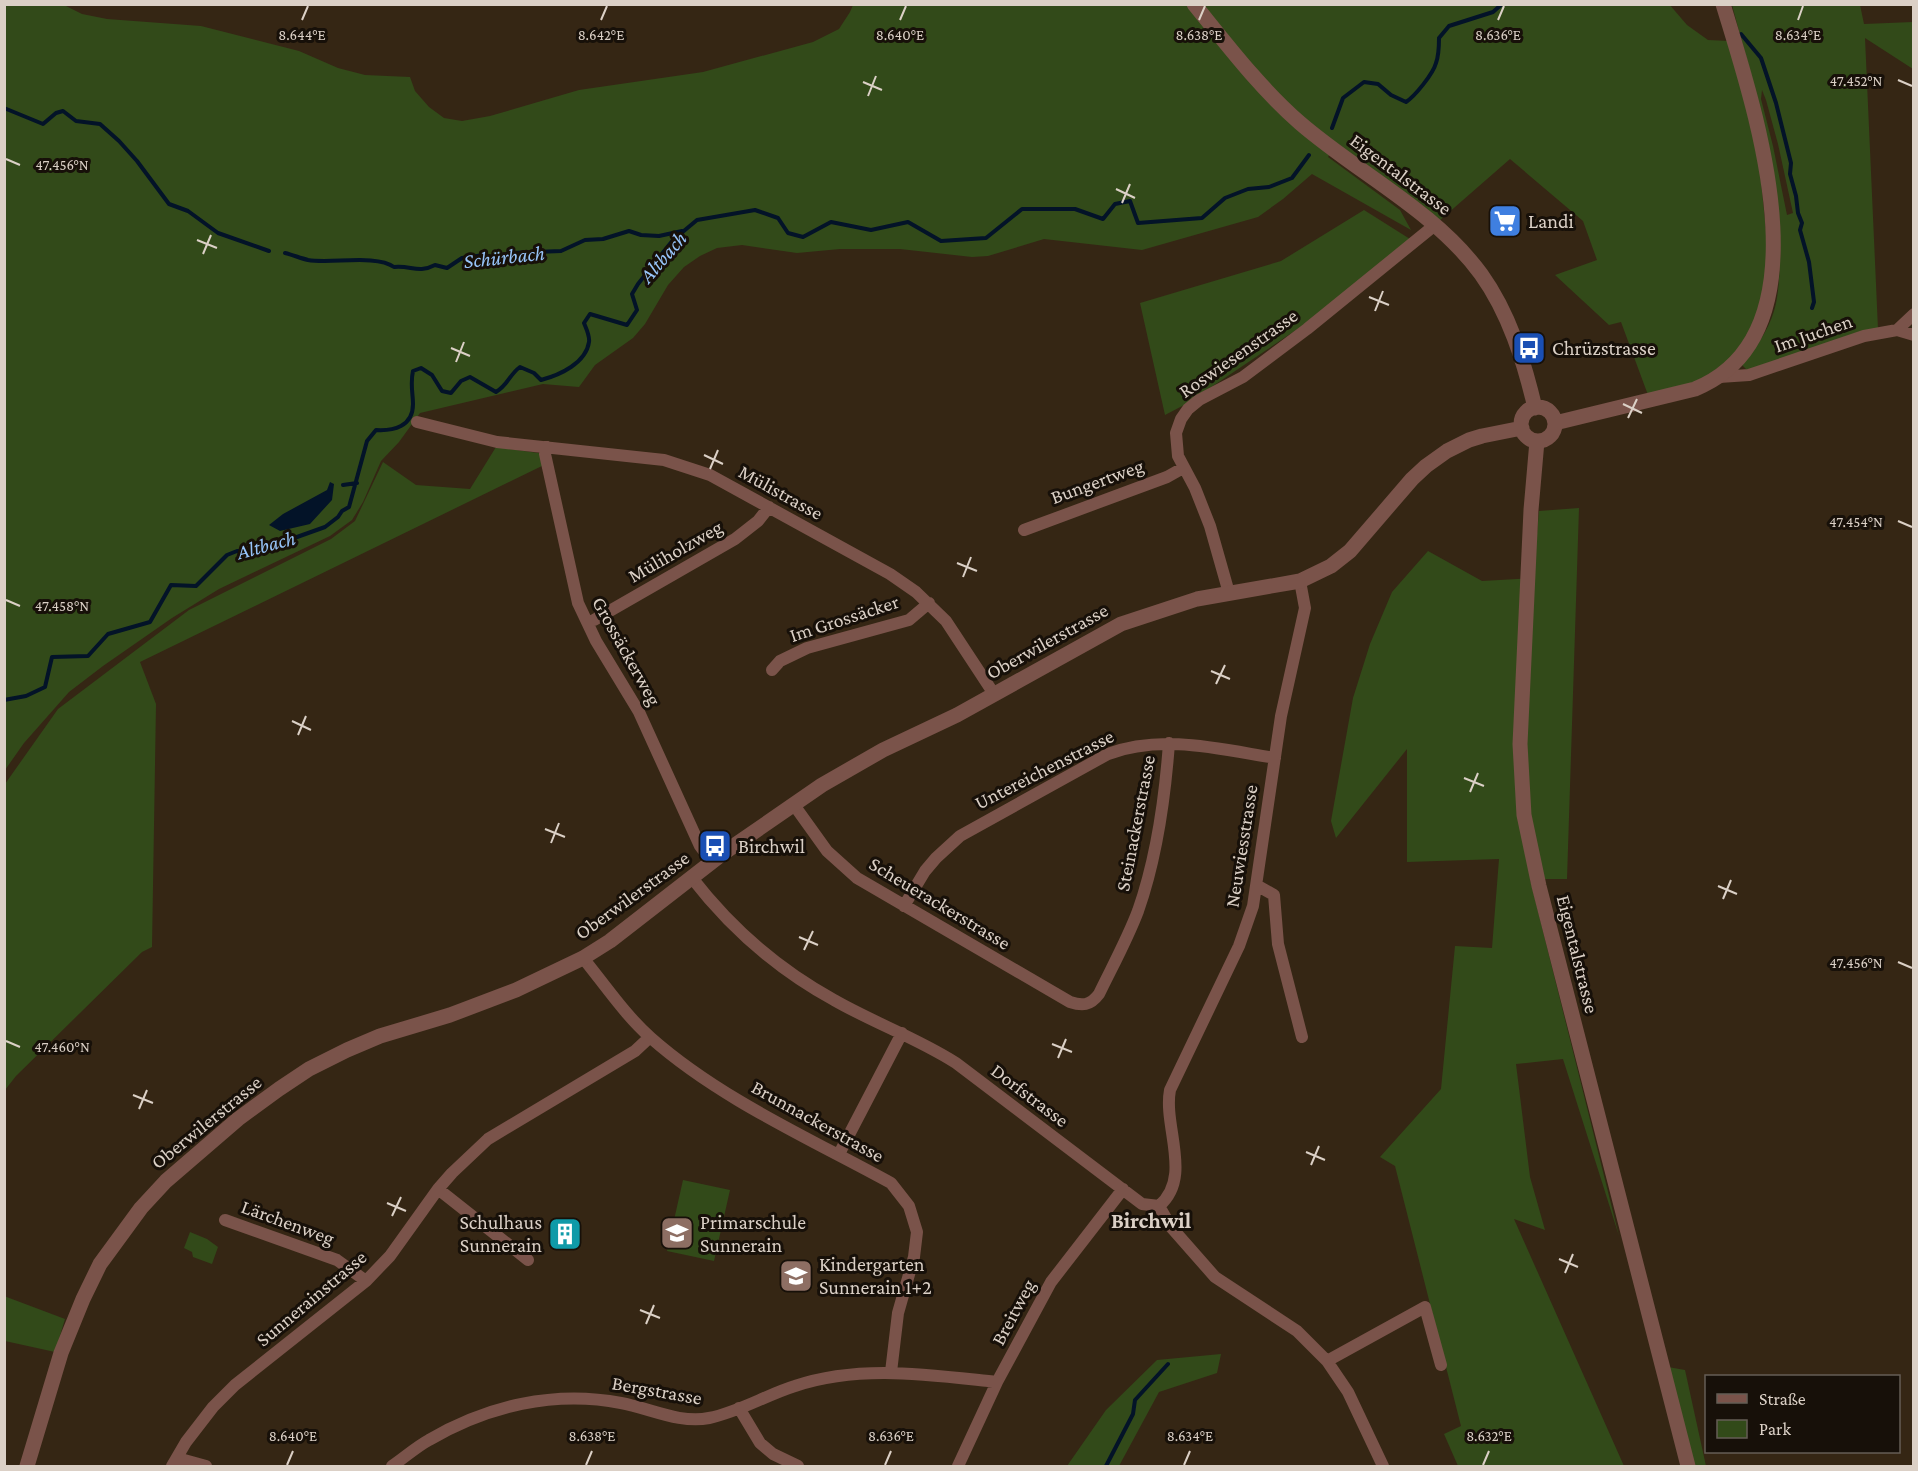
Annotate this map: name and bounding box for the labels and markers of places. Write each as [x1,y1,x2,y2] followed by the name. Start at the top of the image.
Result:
[1487,203,1523,239] supermarket icon: Landi
[1528,210,1574,232] place label: Landi
[1511,330,1547,366] bus stop icon: Chrüzstrasse
[1552,337,1656,359] place label: Chrüzstrasse
[697,828,733,864] bus stop icon: Birchwil
[738,835,805,857] place label: Birchwil
[459,1211,542,1256] place label: Schulhaus Sunnerain
[700,1211,806,1256] place label: Primarschule Sunnerain
[659,1215,695,1251] school or university icon: Primarschule Sunnerain
[547,1216,583,1252] building icon: Schulhaus Sunnerain
[819,1253,932,1298] place label: Kindergarten Sunnerain 1+2
[778,1258,814,1294] school or university icon: Kindergarten Sunnerain 1+2

